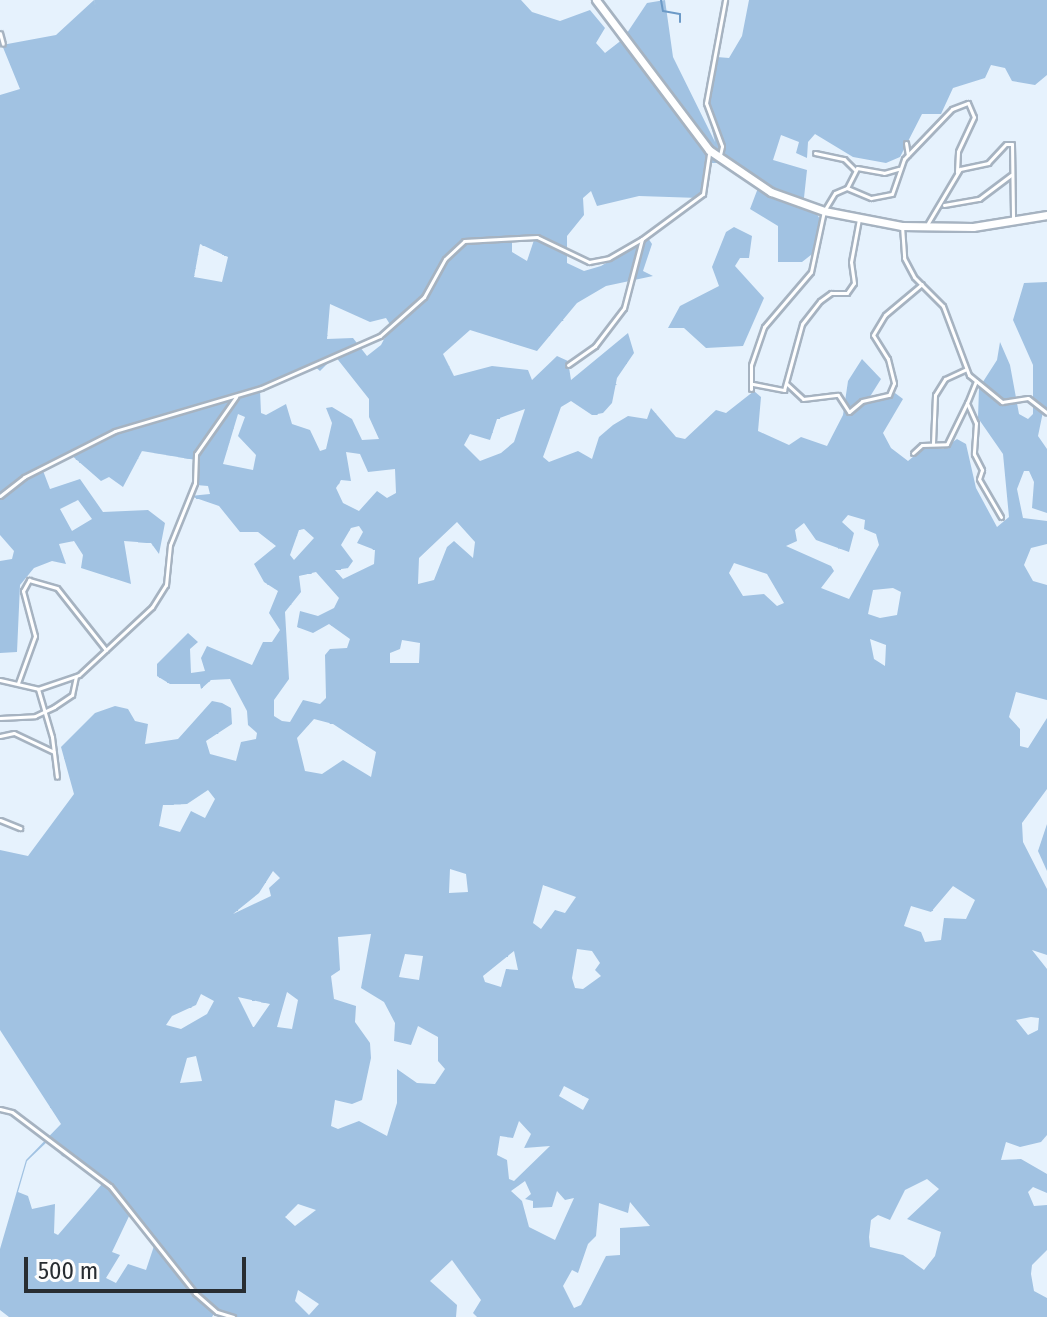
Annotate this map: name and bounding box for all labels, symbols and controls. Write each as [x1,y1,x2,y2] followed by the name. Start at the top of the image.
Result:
[28,1241,250,1291] scale bar
[38,1257,98,1285] text: 500 m

